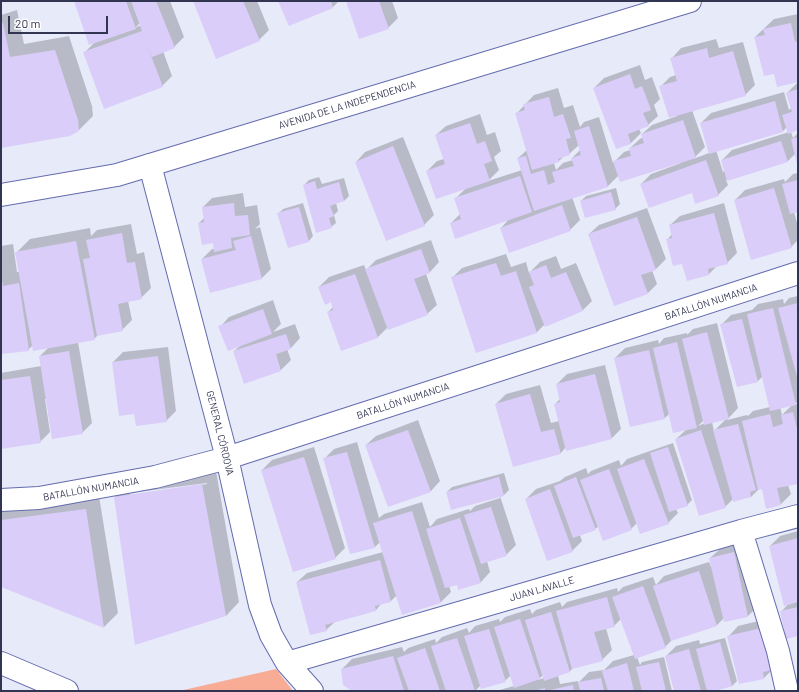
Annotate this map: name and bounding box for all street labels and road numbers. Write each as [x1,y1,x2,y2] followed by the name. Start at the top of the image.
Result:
[277,78,417,132] street label: AVENIDA DE LA INDEPENDENCIA
[663,281,759,323] street label: BATALLÓN NUMANCIA
[355,380,451,422] street label: BATALLÓN NUMANCIA
[204,389,236,477] street label: GENERAL CÓRDOVA
[42,475,140,503] street label: BATALLÓN NUMANCIA
[508,574,576,604] street label: JUAN LAVALLE

